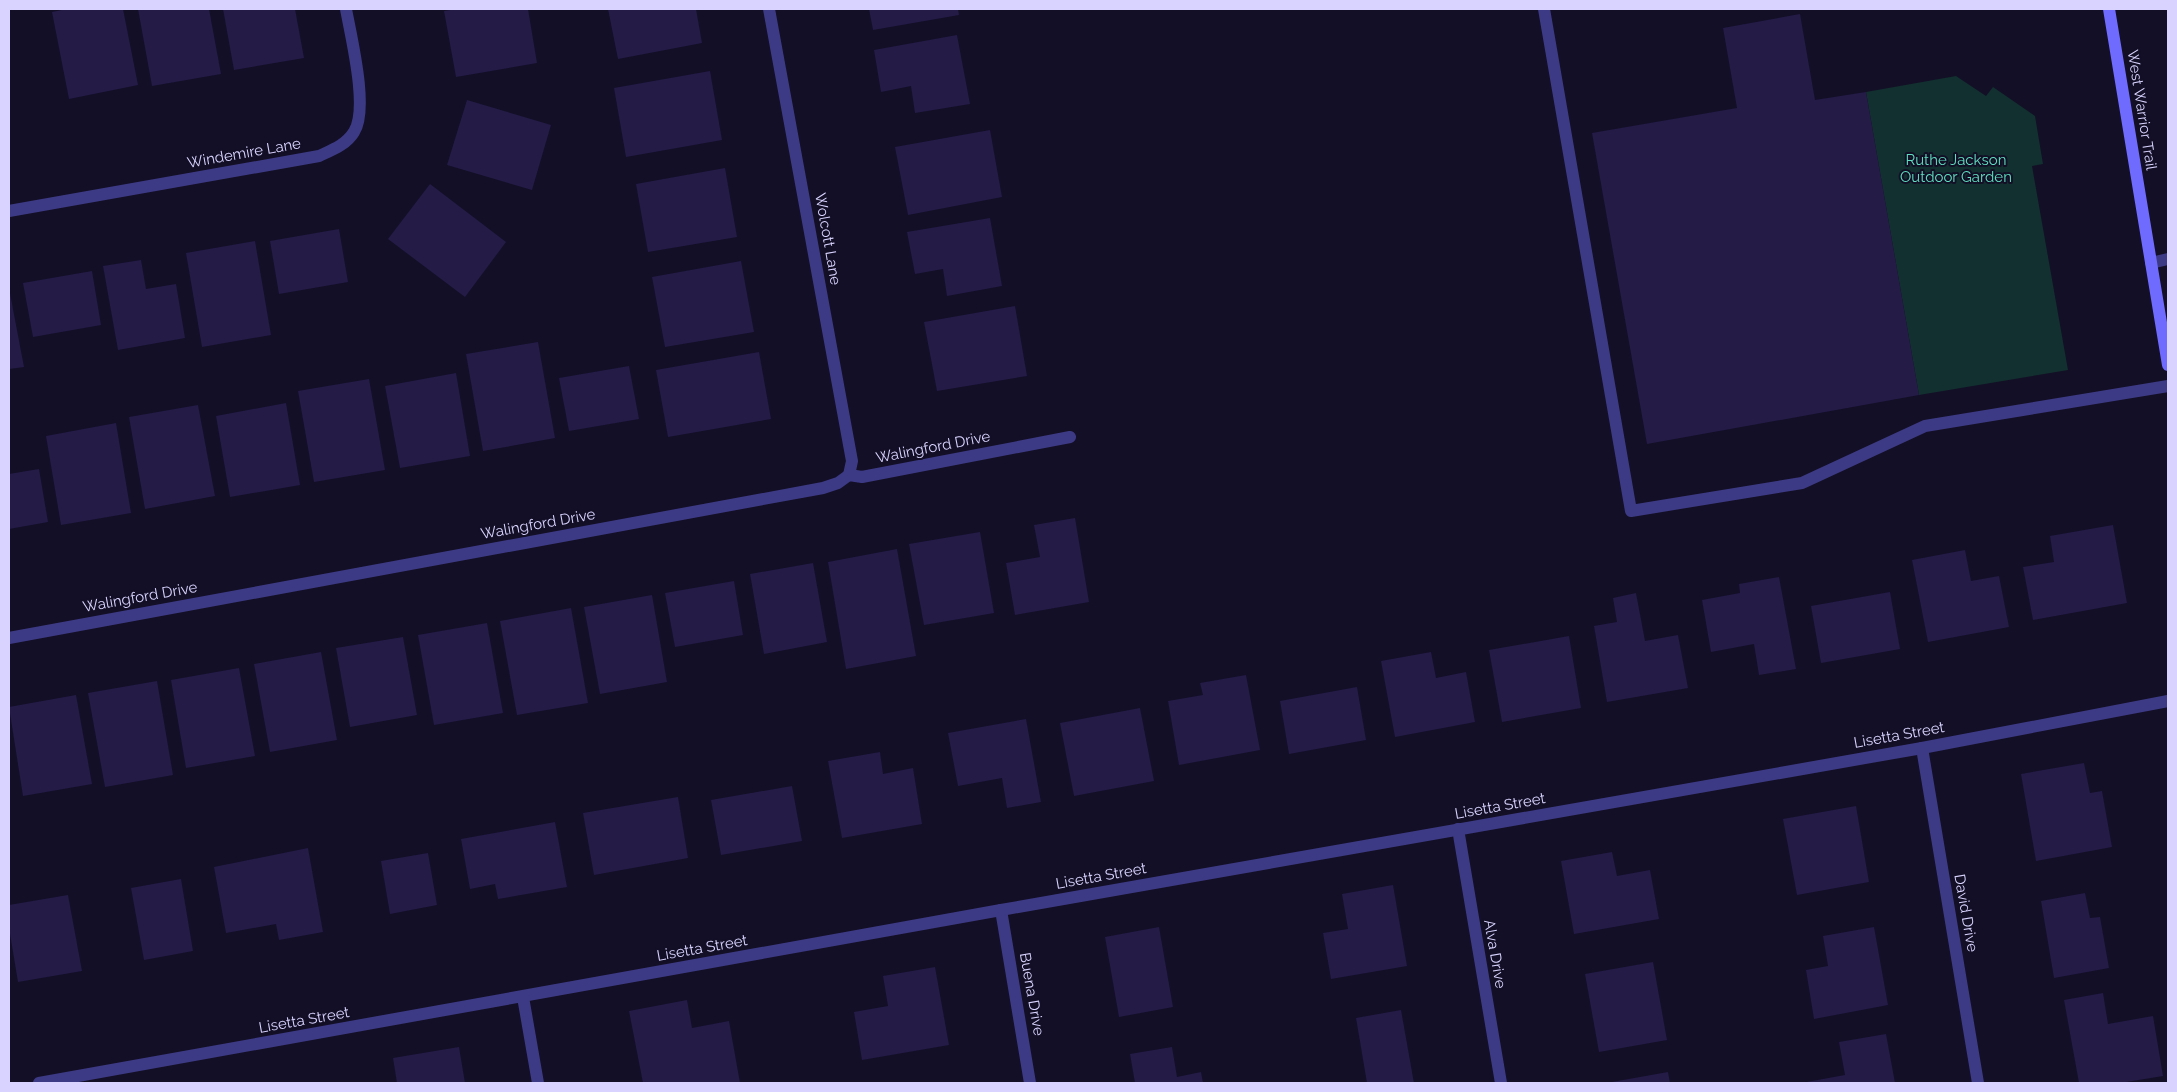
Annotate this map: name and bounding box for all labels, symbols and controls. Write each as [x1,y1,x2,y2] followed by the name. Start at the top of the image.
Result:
[2124,48,2161,172] street label: West Warrior Trail
[186,134,302,172] street label: Windemire Lane
[1900,151,2012,186] park label: Ruthe Jackson Outdoor Garden
[811,192,845,287] street label: Wolcott Lane
[874,427,992,467] street label: Walingford Drive
[479,505,597,543] street label: Walingford Drive
[81,578,199,616] street label: Walingford Drive
[1852,718,1946,752] street label: Lisetta Street
[1453,789,1547,823] street label: Lisetta Street
[1054,859,1148,893] street label: Lisetta Street
[1950,873,1982,954] street label: David Drive
[1480,918,1510,990] street label: Alva Drive
[655,931,749,965] street label: Lisetta Street
[1016,951,1048,1037] street label: Buena Drive
[257,1003,351,1037] street label: Lisetta Street

